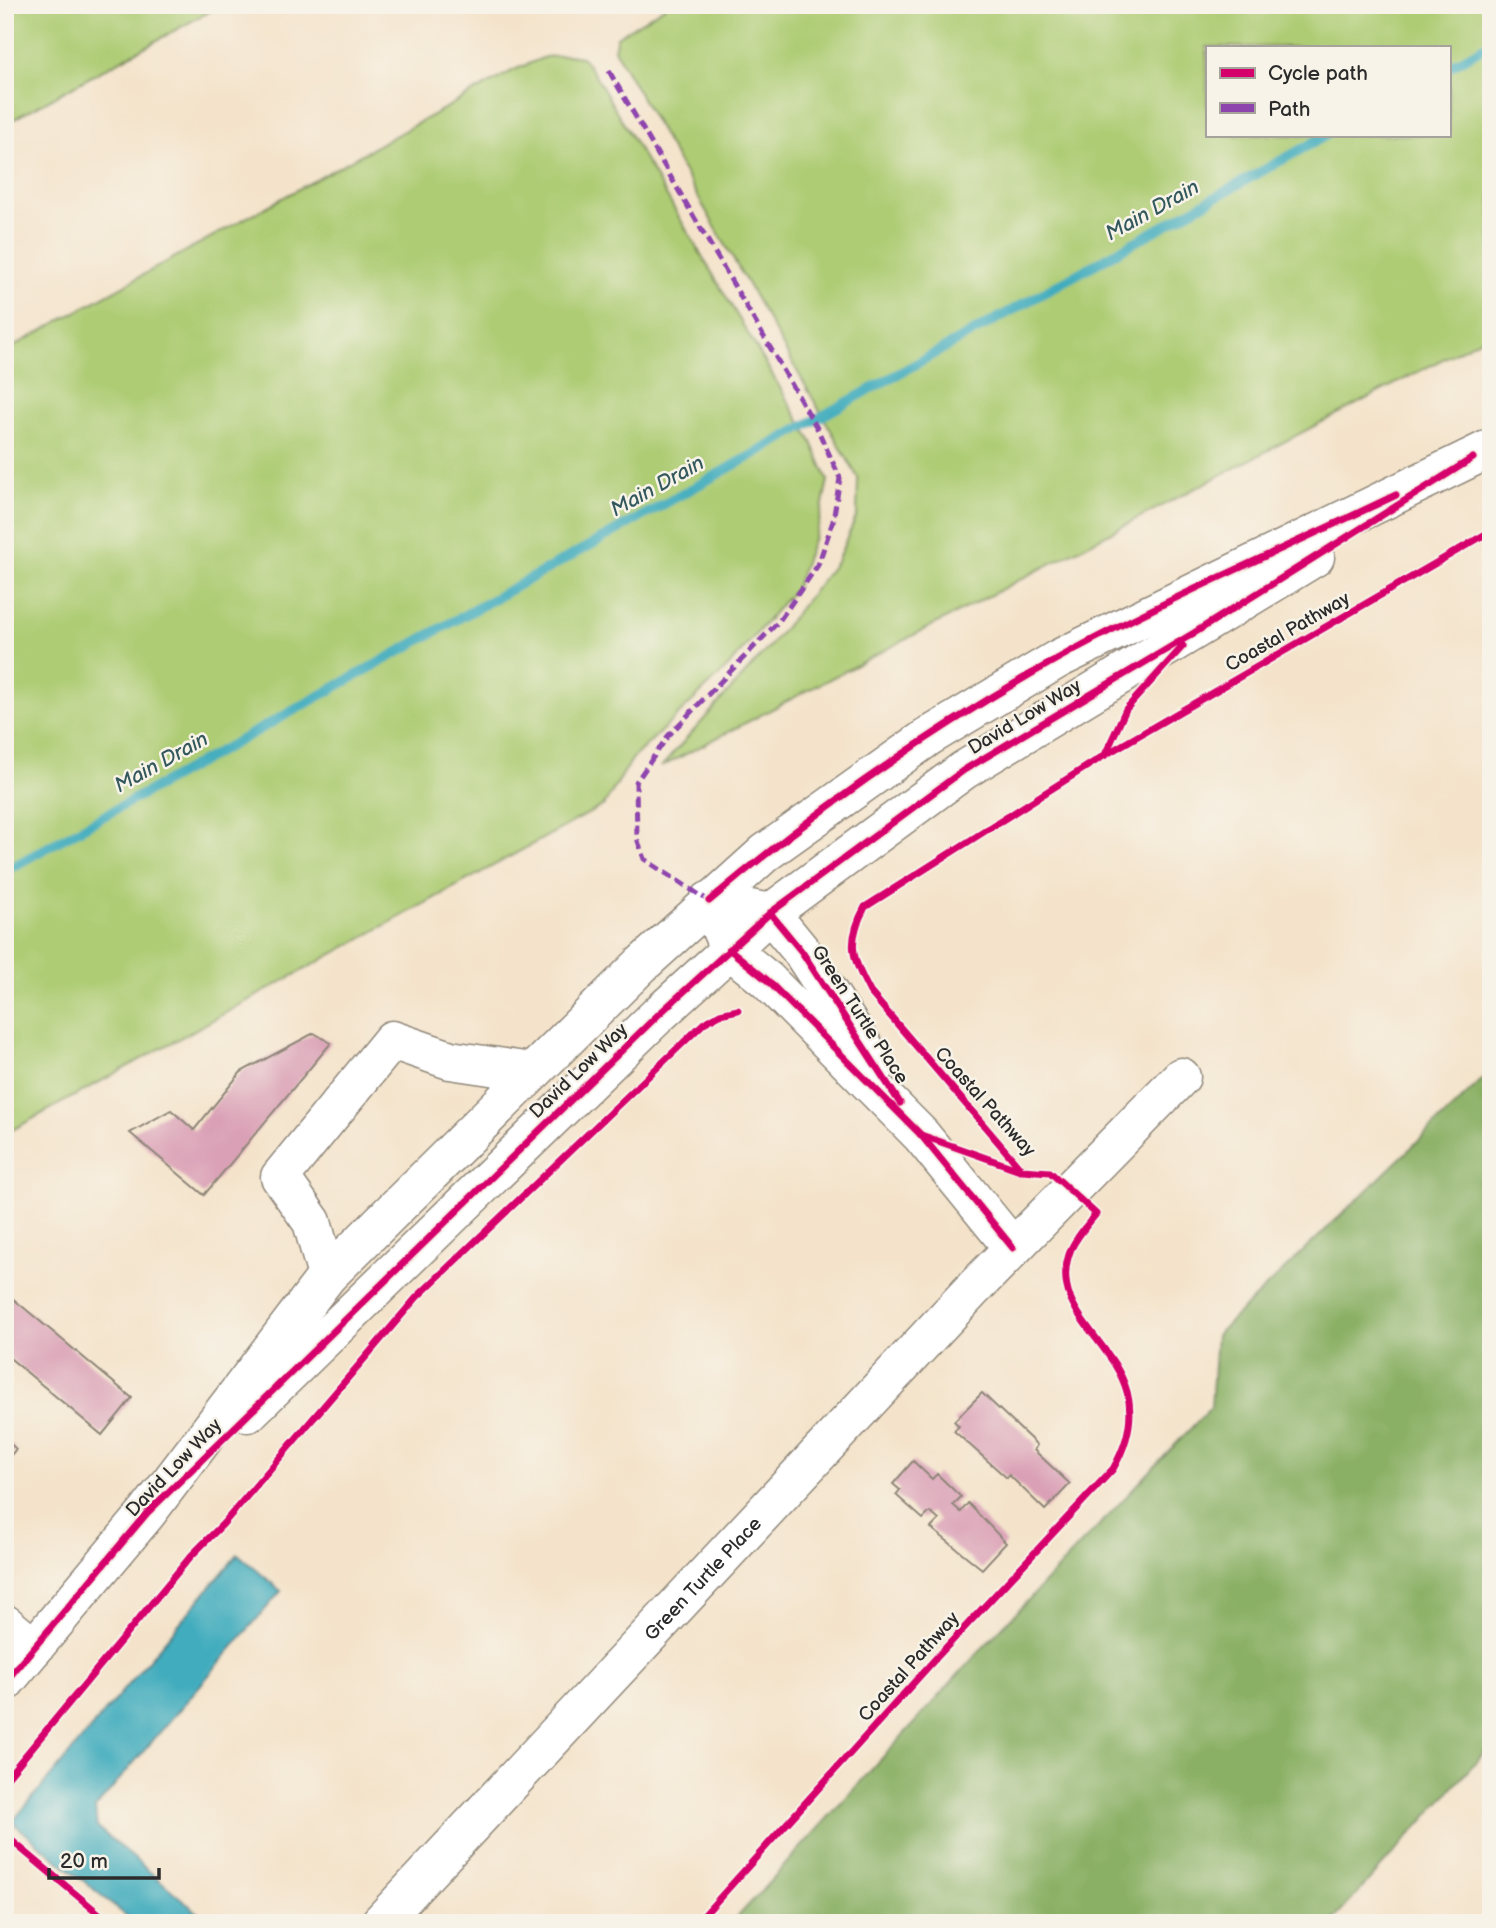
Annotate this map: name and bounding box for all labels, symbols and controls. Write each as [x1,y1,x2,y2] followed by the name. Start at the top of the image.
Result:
[1206,46,1450,136] legend
[1268,61,1368,86] text: Cycle path
[1268,97,1310,122] text: Path
[1101,175,1203,246] water label: Main Drain
[606,451,708,522] water label: Main Drain
[1221,587,1354,677] street label: Coastal Pathway
[964,674,1086,760] street label: David Low Way
[110,727,212,798] water label: Main Drain
[806,941,913,1088] street label: Green Turtle Place
[525,1018,633,1124] street label: David Low Way
[930,1042,1041,1162] street label: Coastal Pathway
[121,1414,227,1522] street label: David Low Way
[640,1513,767,1646] street label: Green Turtle Place
[854,1607,965,1727] street label: Coastal Pathway
[49,1837,159,1881] scale bar
[60,1849,108,1874] text: 20 m

